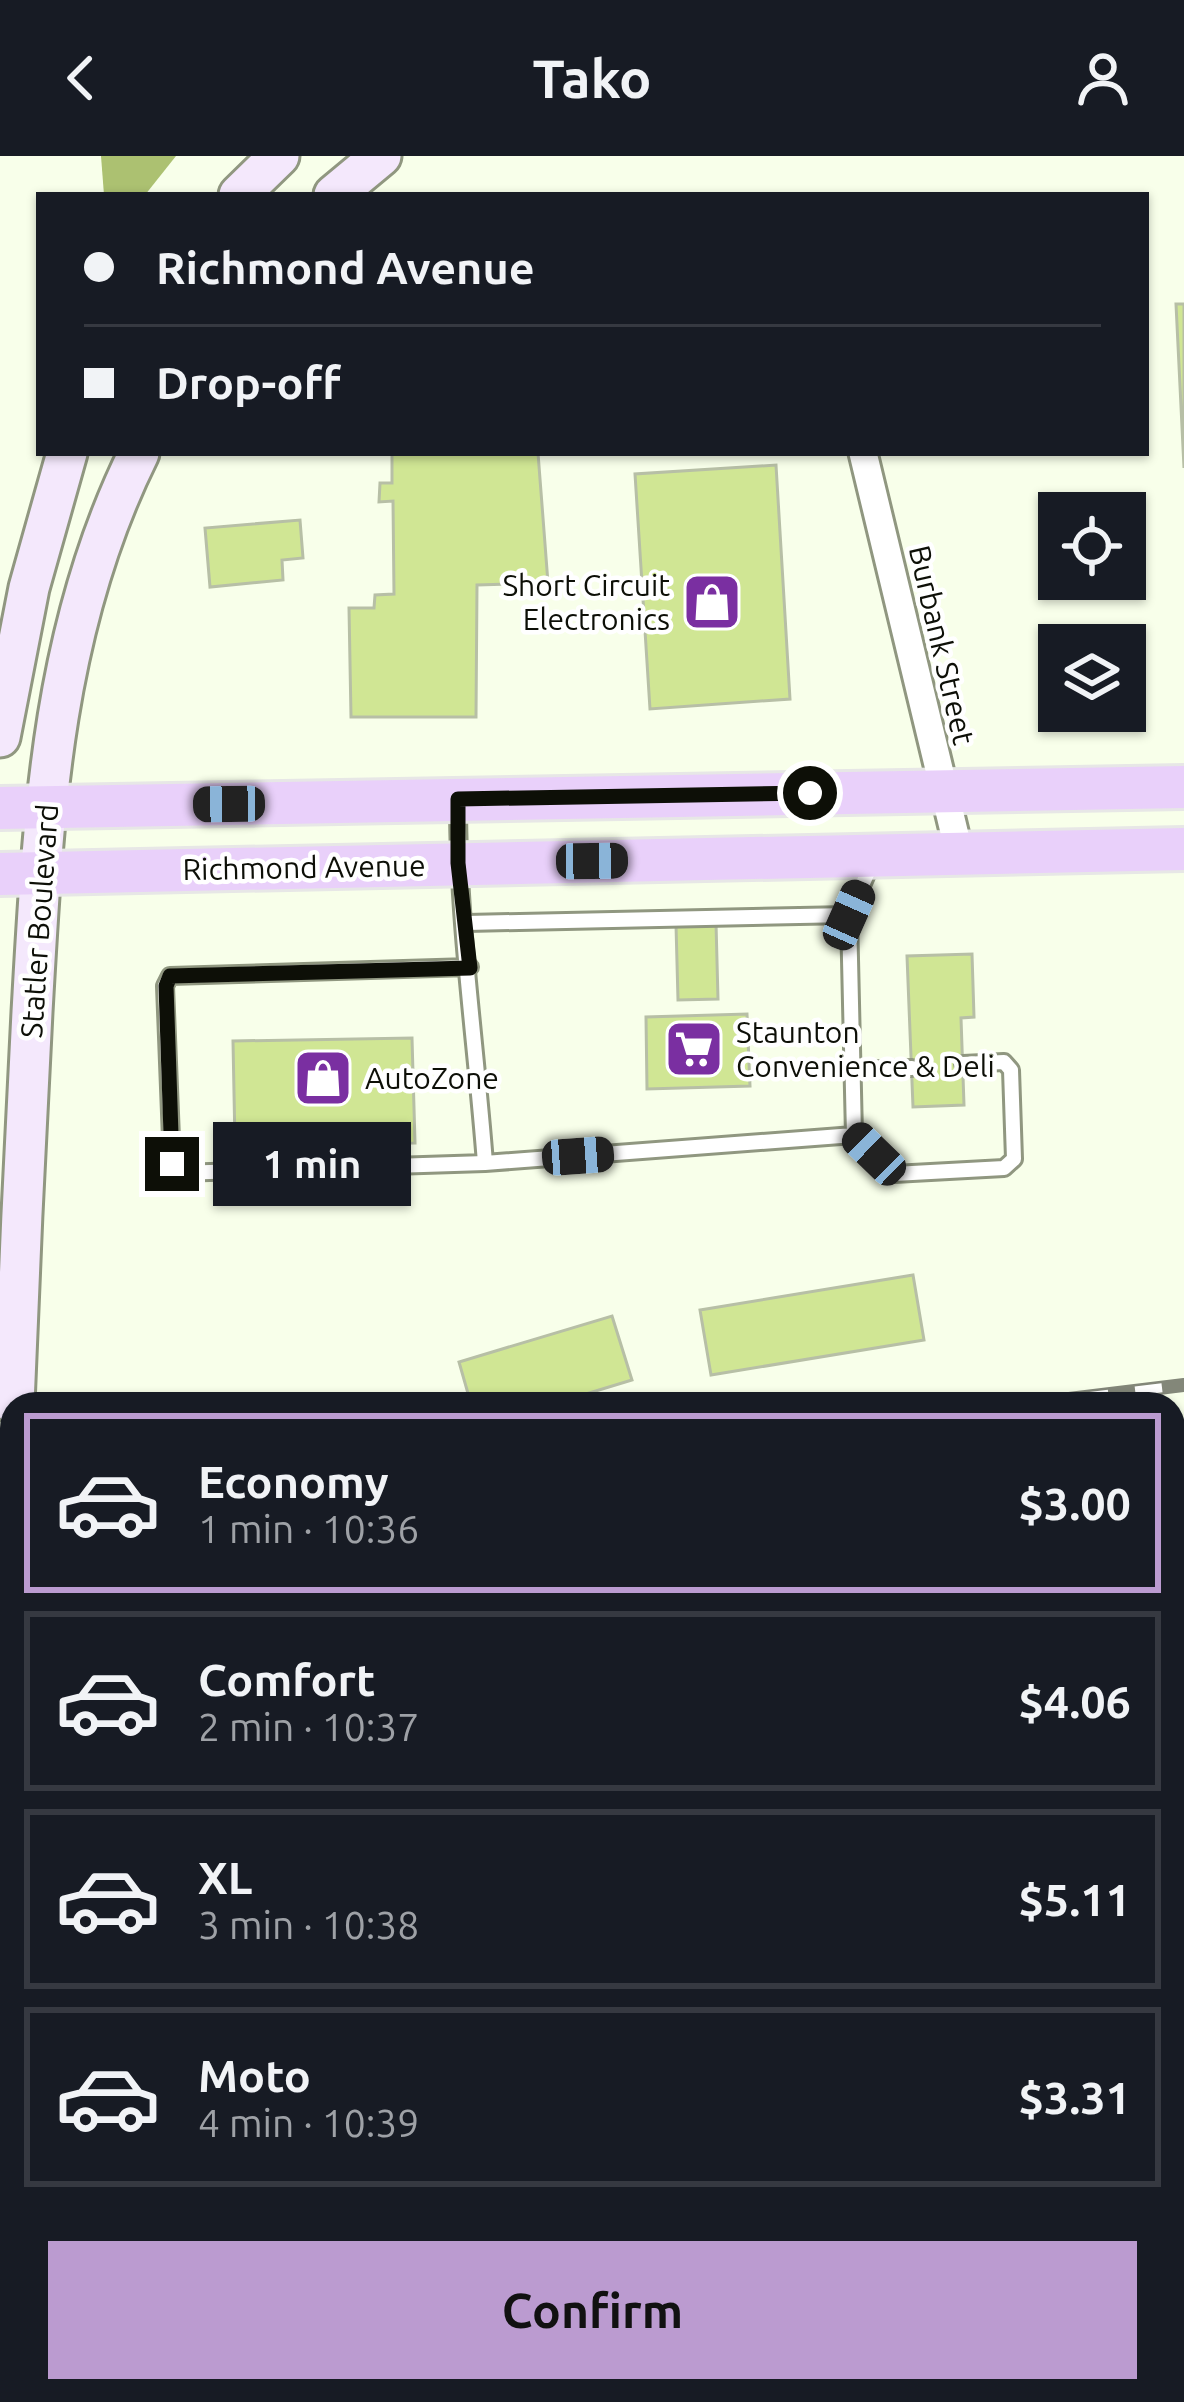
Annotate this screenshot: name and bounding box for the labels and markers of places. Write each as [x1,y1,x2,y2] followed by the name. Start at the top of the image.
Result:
[502,568,670,636] place label: Short Circuit Electronics
[681,571,743,633] shop icon: Short Circuit Electronics
[736,1015,995,1083] place label: Staunton Convenience & Deli
[663,1018,725,1080] supermarket icon: Staunton Convenience & Deli
[292,1047,354,1109] shop icon: AutoZone
[365,1061,499,1095] place label: AutoZone

